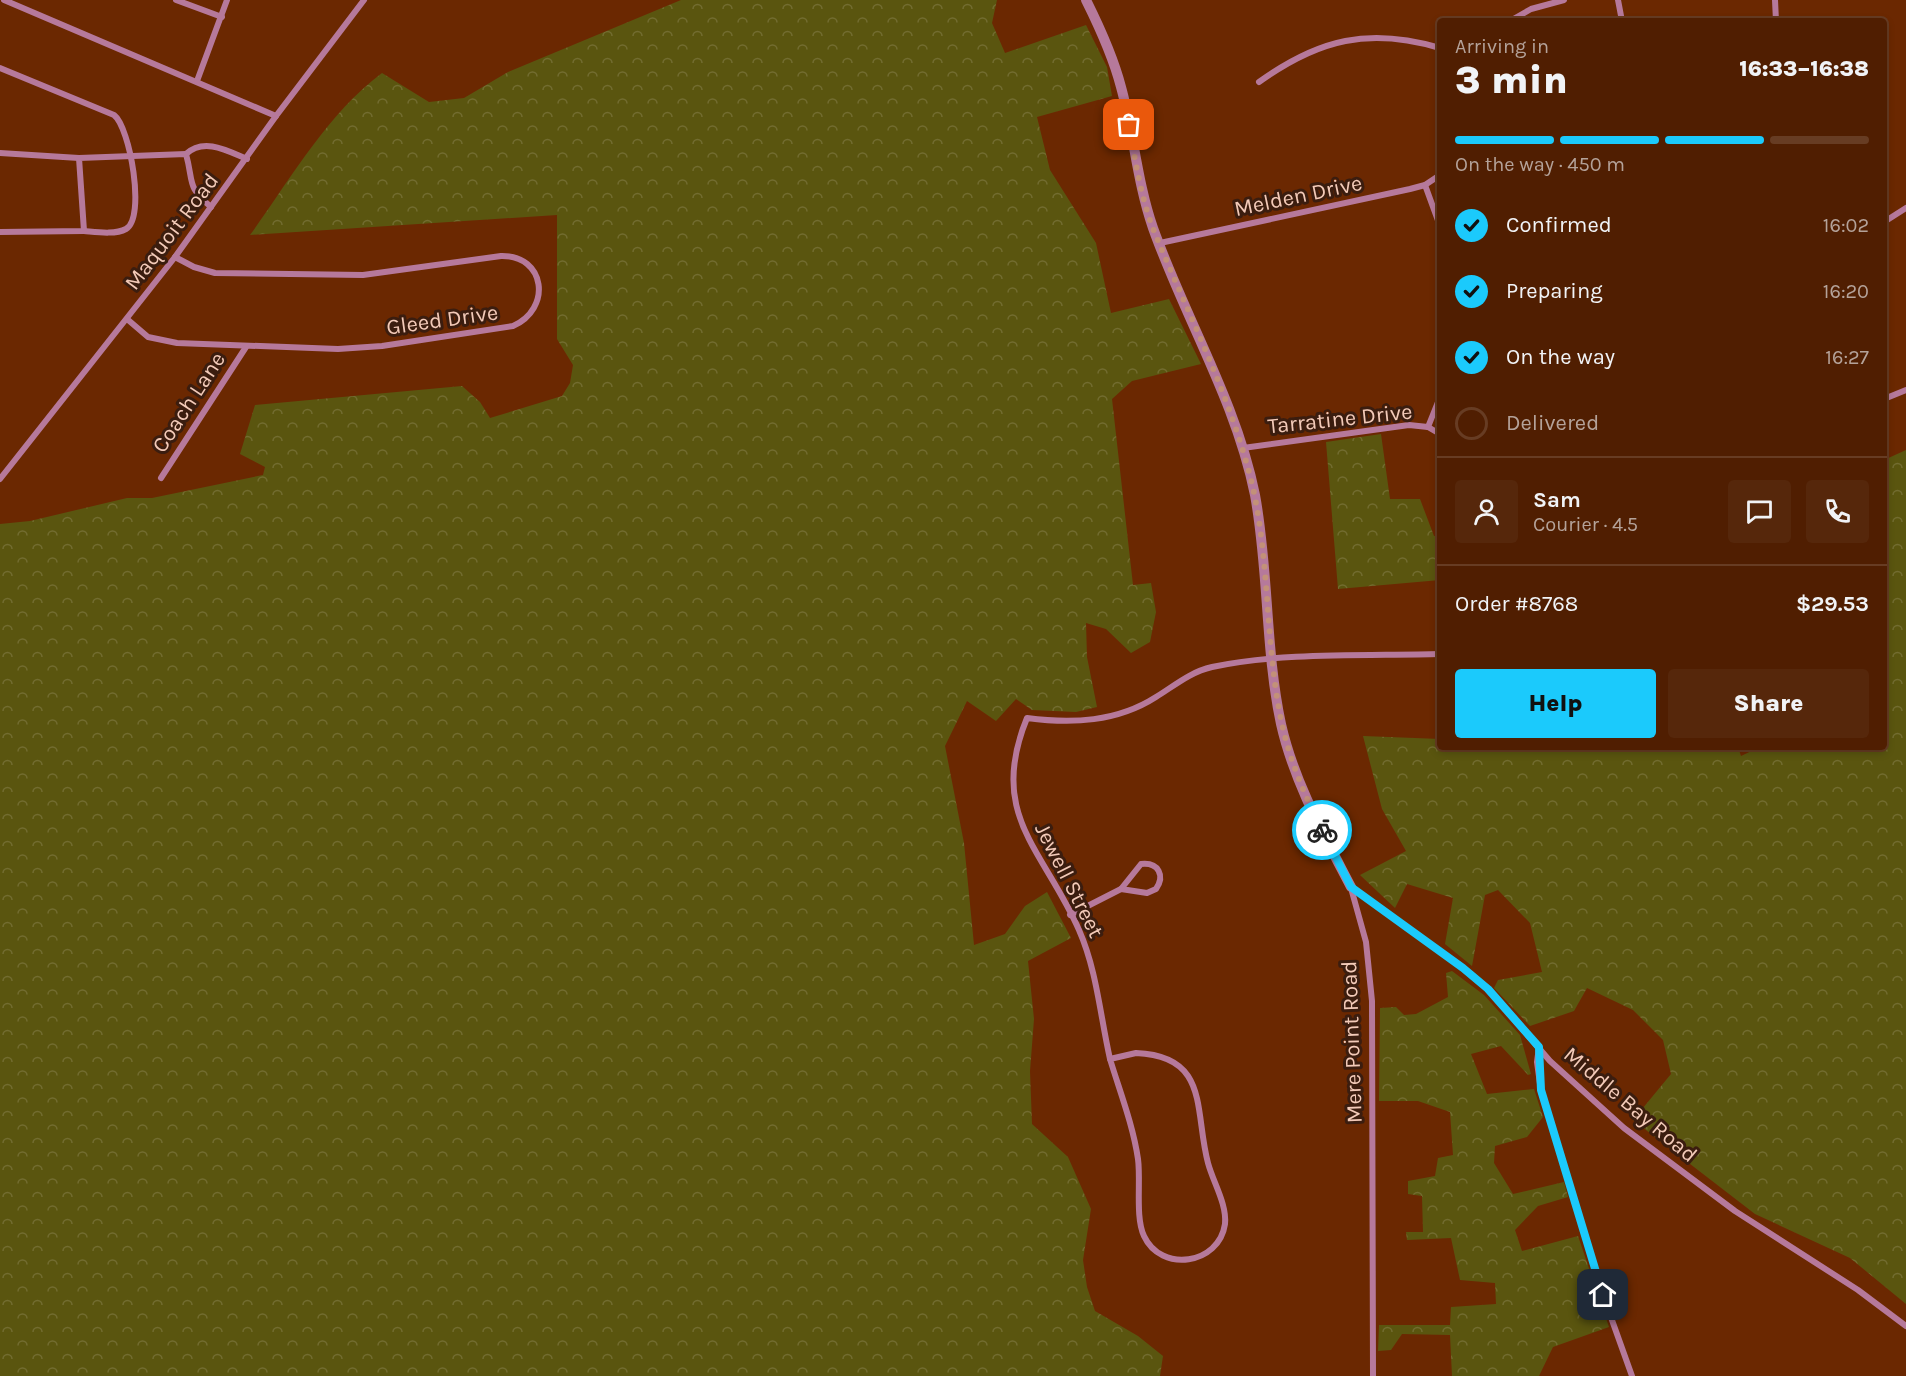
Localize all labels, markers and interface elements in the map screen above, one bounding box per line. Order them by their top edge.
text: Arriving in [1455,35,1549,58]
text: 16:33–16:38 [1739,56,1869,82]
text: 3 min [1455,57,1568,103]
pin [1103,99,1154,150]
icon: bag [1112,108,1145,141]
text: On the way · 450 m [1455,153,1625,176]
street label: Maquoit Road [119,168,224,295]
street label: Melden Drive [1232,170,1365,222]
icon: check [1455,209,1488,242]
text: Confirmed [1506,212,1612,238]
text: 16:02 [1823,214,1869,237]
icon: check [1455,275,1488,308]
text: Preparing [1506,278,1603,304]
text: 16:20 [1823,280,1869,303]
street label: Gleed Drive [385,299,500,341]
icon: check [1455,341,1488,374]
text: On the way [1506,344,1615,370]
text: 16:27 [1825,346,1869,369]
street label: Coach Lane [147,347,231,458]
street label: Tarratine Drive [1267,398,1414,440]
text: Delivered [1506,410,1599,436]
button: person [1455,480,1518,543]
button: chat [1728,480,1791,543]
button: phone [1806,480,1869,543]
text: Sam [1533,487,1581,513]
text: Courier · 4.5 [1533,513,1638,536]
text: Order #8768 [1455,591,1578,617]
text: $29.53 [1796,591,1869,617]
button: Help [1455,669,1656,738]
button: Share [1668,669,1869,738]
courier [1292,800,1352,860]
icon: bike [1306,814,1339,847]
street label: Jewell Street [1029,819,1109,942]
street label: Mere Point Road [1336,960,1368,1124]
street label: Middle Bay Road [1558,1042,1702,1168]
pin [1577,1269,1628,1320]
icon: home [1586,1278,1619,1311]

